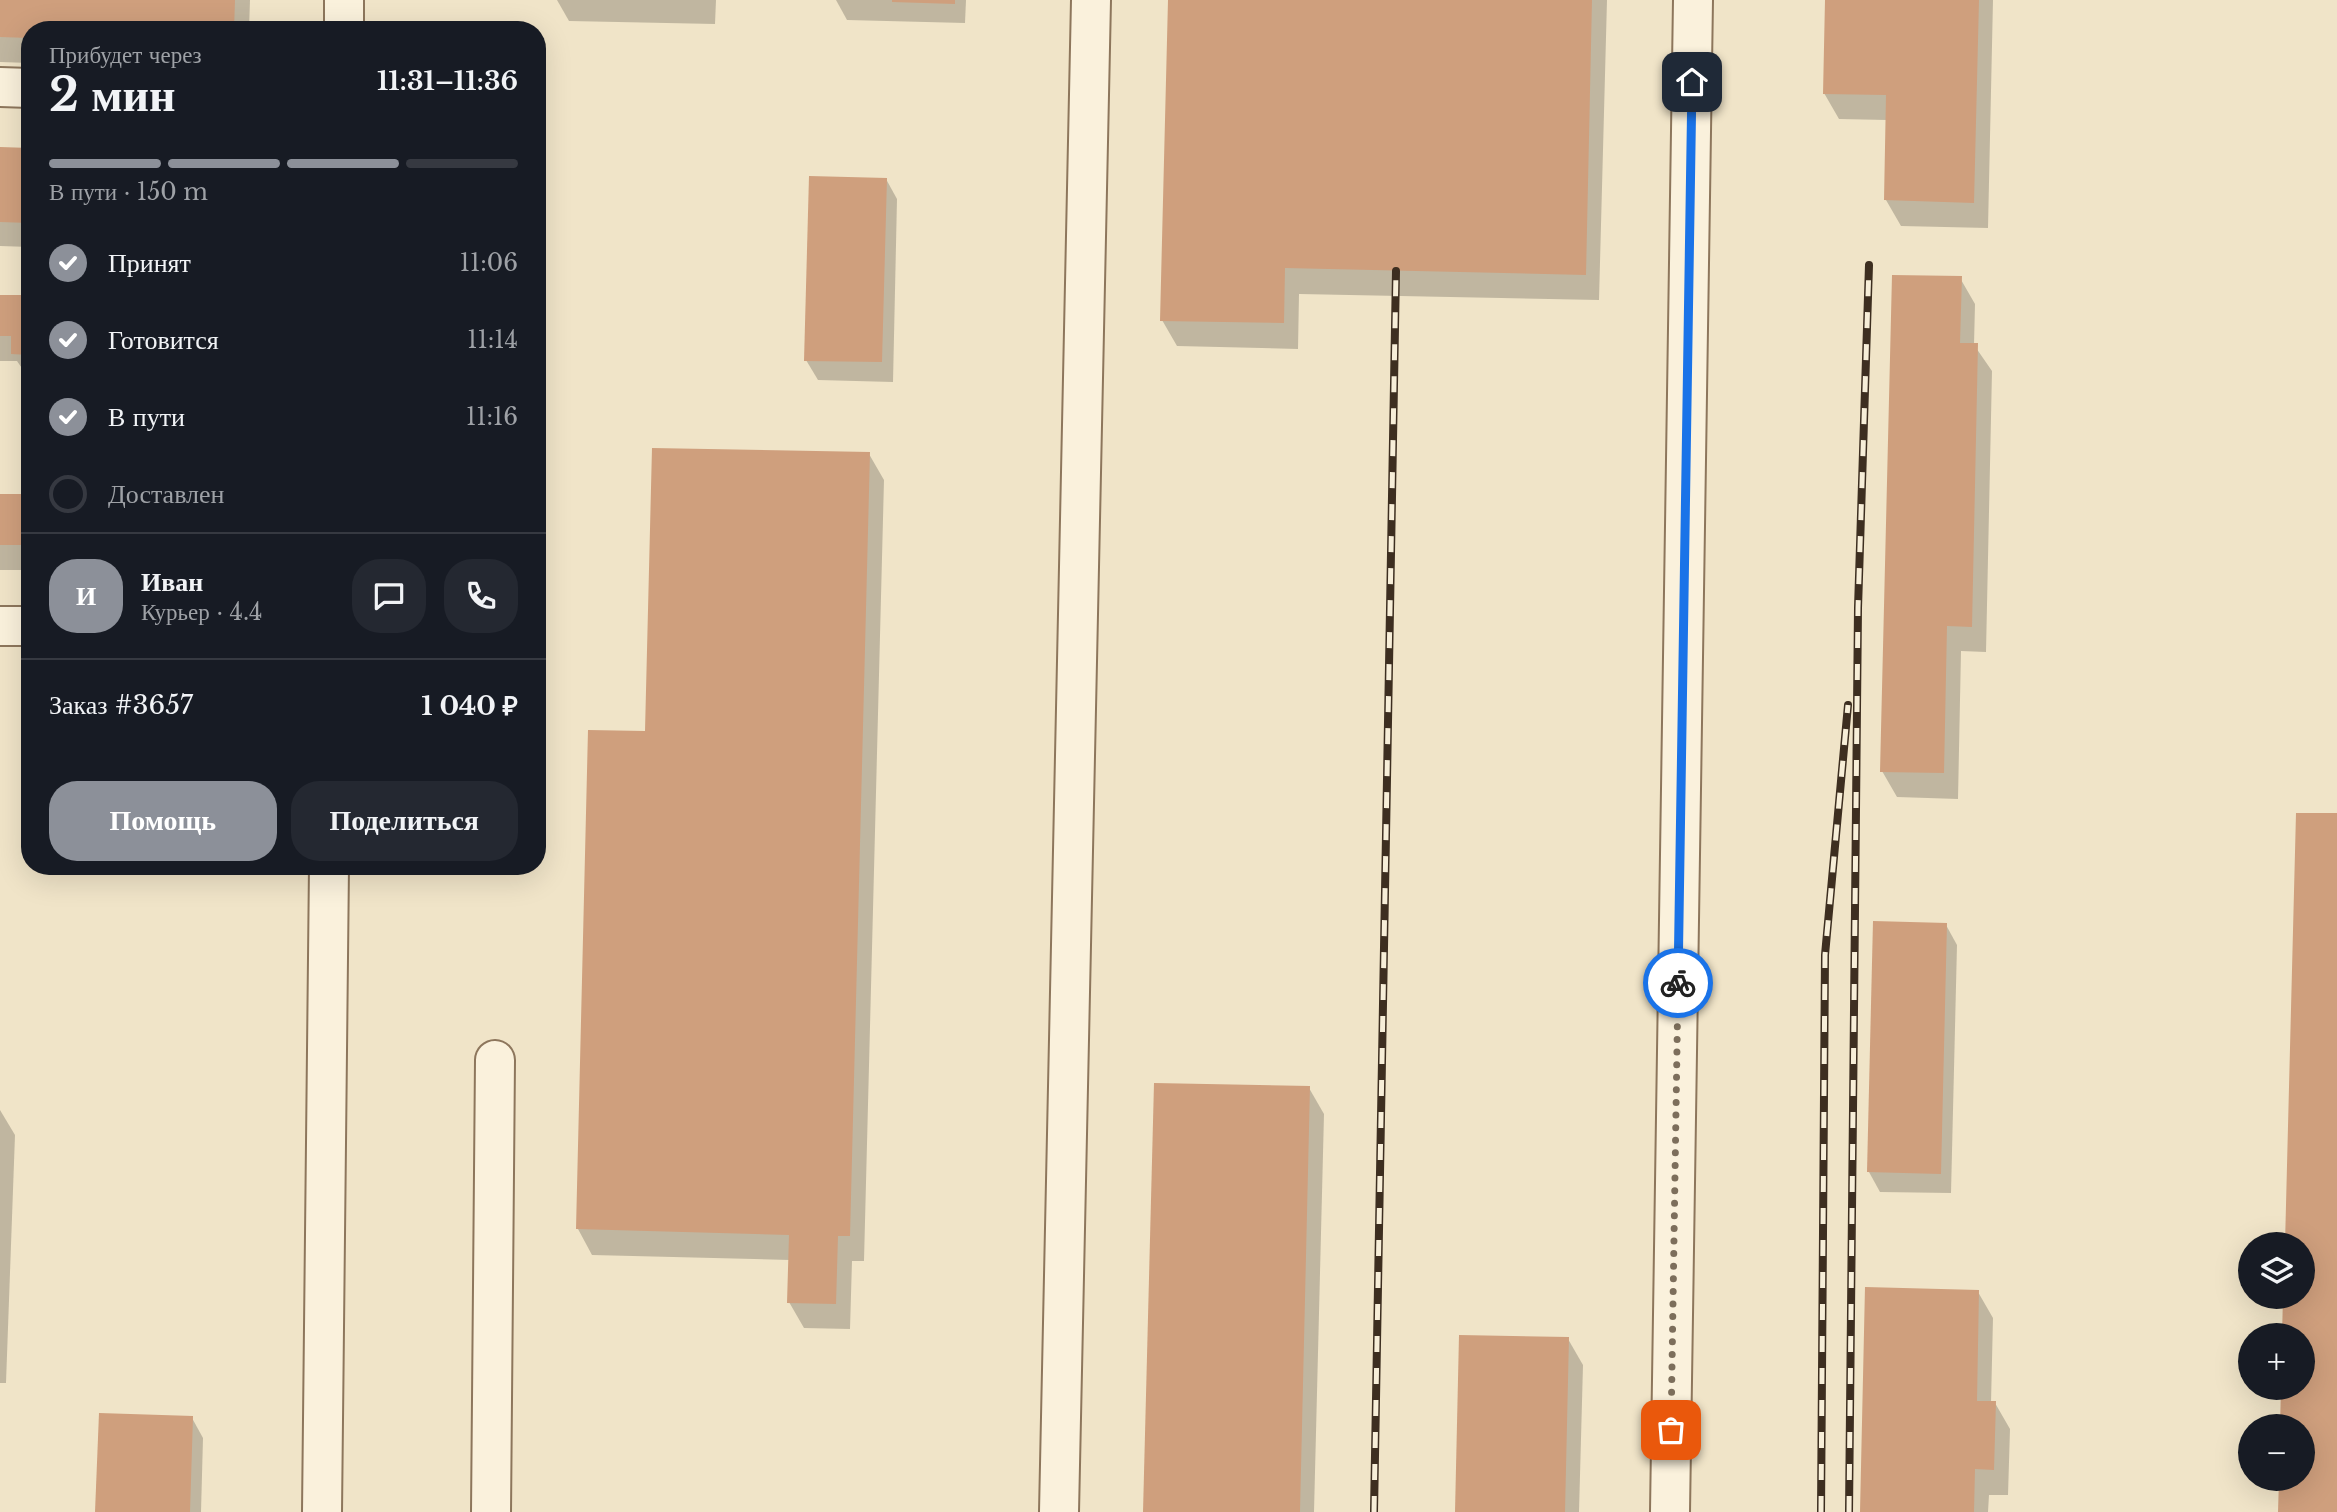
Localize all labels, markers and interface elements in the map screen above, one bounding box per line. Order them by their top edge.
text: Прибудет через [49,41,202,69]
pin [1662,52,1722,112]
icon: home [1673,63,1711,101]
text: 11:31–11:36 [377,65,518,97]
text: 2 мин [49,66,176,123]
text: В пути · 150 m [49,178,208,206]
icon: check [49,244,87,282]
text: Принят [108,247,191,279]
text: 11:06 [460,249,518,277]
icon: check [49,321,87,359]
text: Готовится [108,324,219,356]
text: 11:14 [467,326,518,354]
icon: check [49,398,87,436]
text: В пути [108,401,185,433]
text: 11:16 [466,403,518,431]
text: Доставлен [108,478,225,510]
button: chat [352,559,426,633]
button: phone [444,559,518,633]
text: Иван [141,566,203,598]
text: И [76,580,96,612]
text: Курьер · 4.4 [141,598,263,626]
text: Заказ #3657 [49,689,193,721]
text: 1 040 ₽ [421,690,518,722]
button: Помощь [49,781,277,861]
button: Поделиться [291,781,518,861]
courier [1643,948,1713,1018]
icon: bike [1659,964,1697,1002]
map controls [2238,1232,2315,1491]
button: layers [2238,1232,2315,1309]
button: + [2238,1323,2315,1400]
pin [1641,1400,1701,1460]
icon: bag [1652,1411,1690,1449]
button: − [2238,1414,2315,1491]

